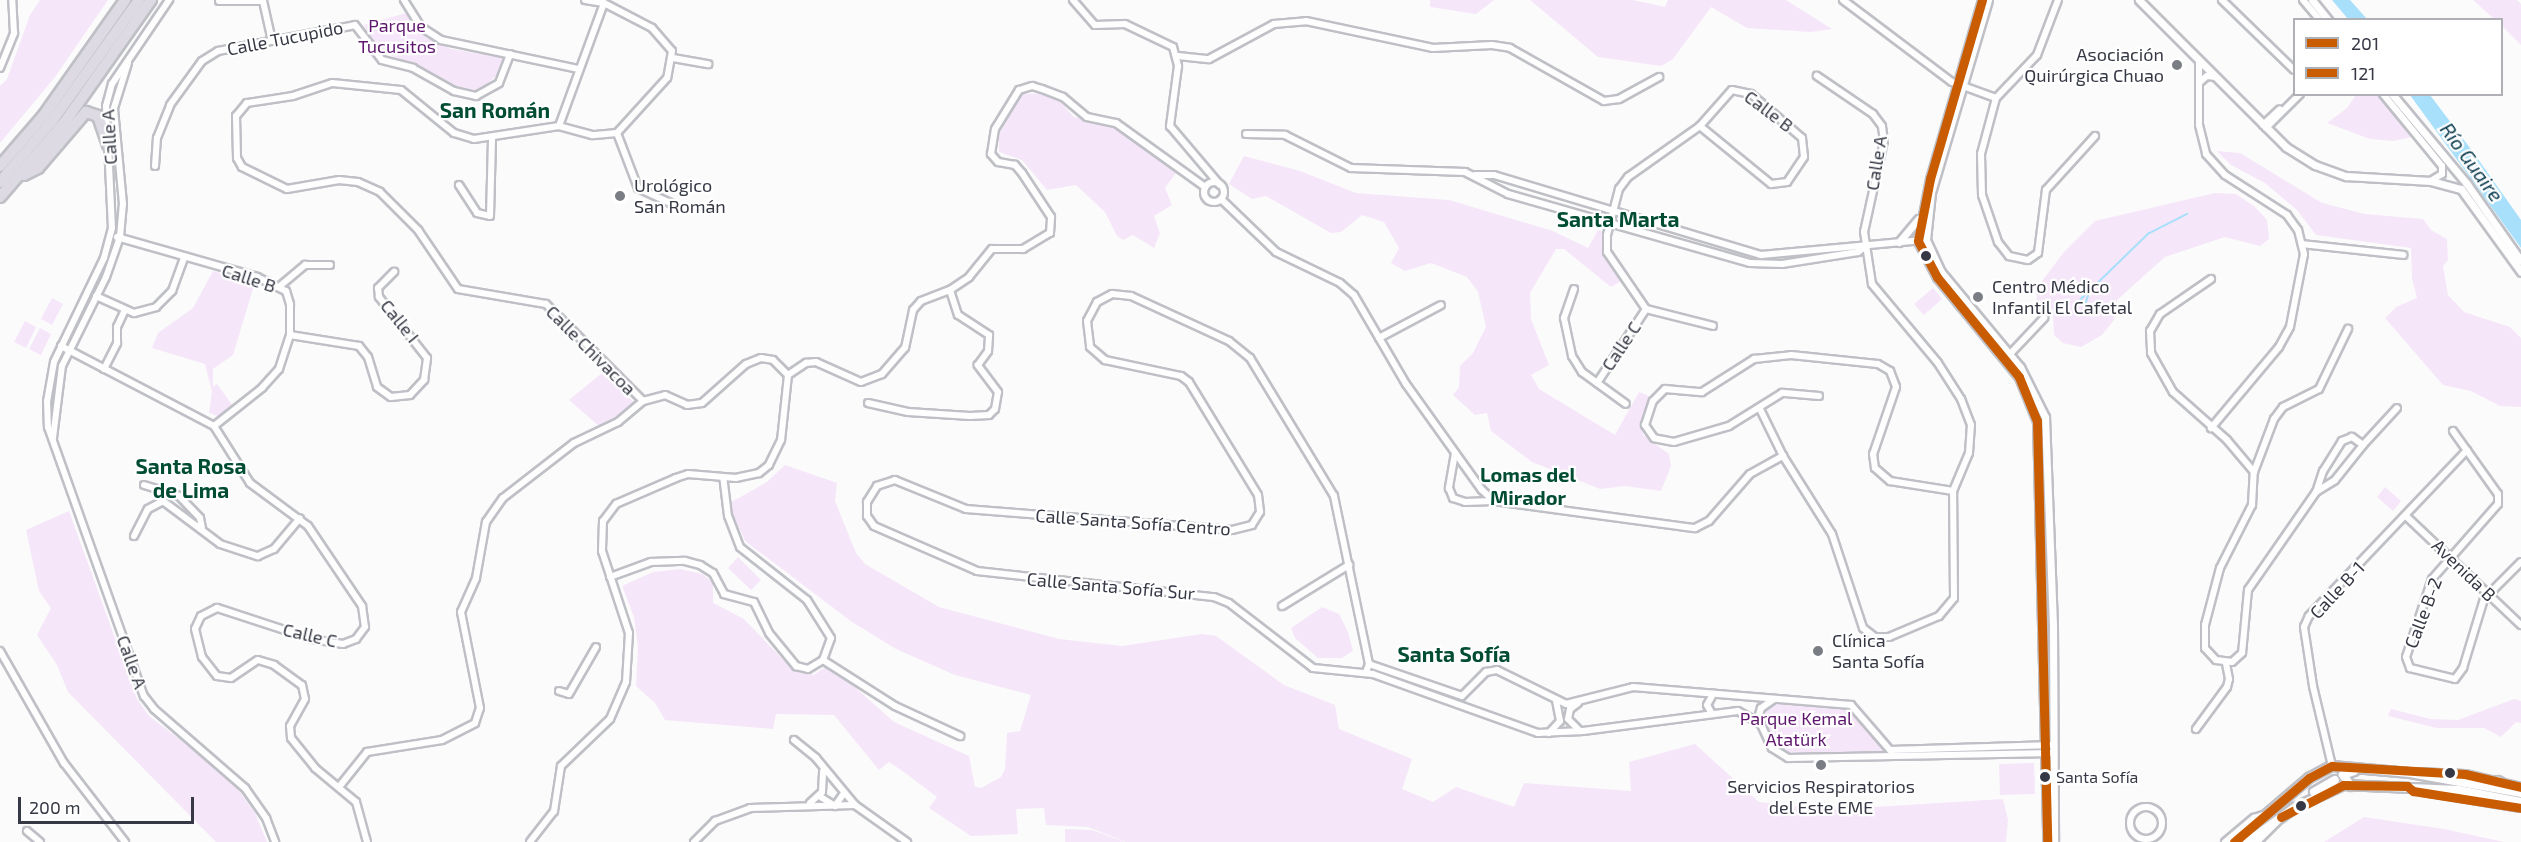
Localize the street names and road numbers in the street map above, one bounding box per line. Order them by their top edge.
street label: Calle Tucupido [225,16,345,60]
street label: Calle B [1740,86,1798,136]
street label: Calle A [97,109,121,165]
street label: Calle A [1861,134,1891,192]
street label: Calle B [219,259,279,297]
street label: Calle I [376,295,424,347]
street label: Calle Chivacoa [542,301,640,399]
street label: Calle C [1597,317,1645,375]
street label: Calle Santa Sofía Centro [1035,504,1231,540]
street label: Avenida B [2428,534,2500,606]
street label: Calle B-1 [2305,557,2369,623]
street label: Calle Santa Sofía Sur [1026,568,1196,604]
street label: Calle B-2 [2400,575,2446,651]
street label: Calle C [281,618,339,652]
street label: Calle A [112,632,152,692]

